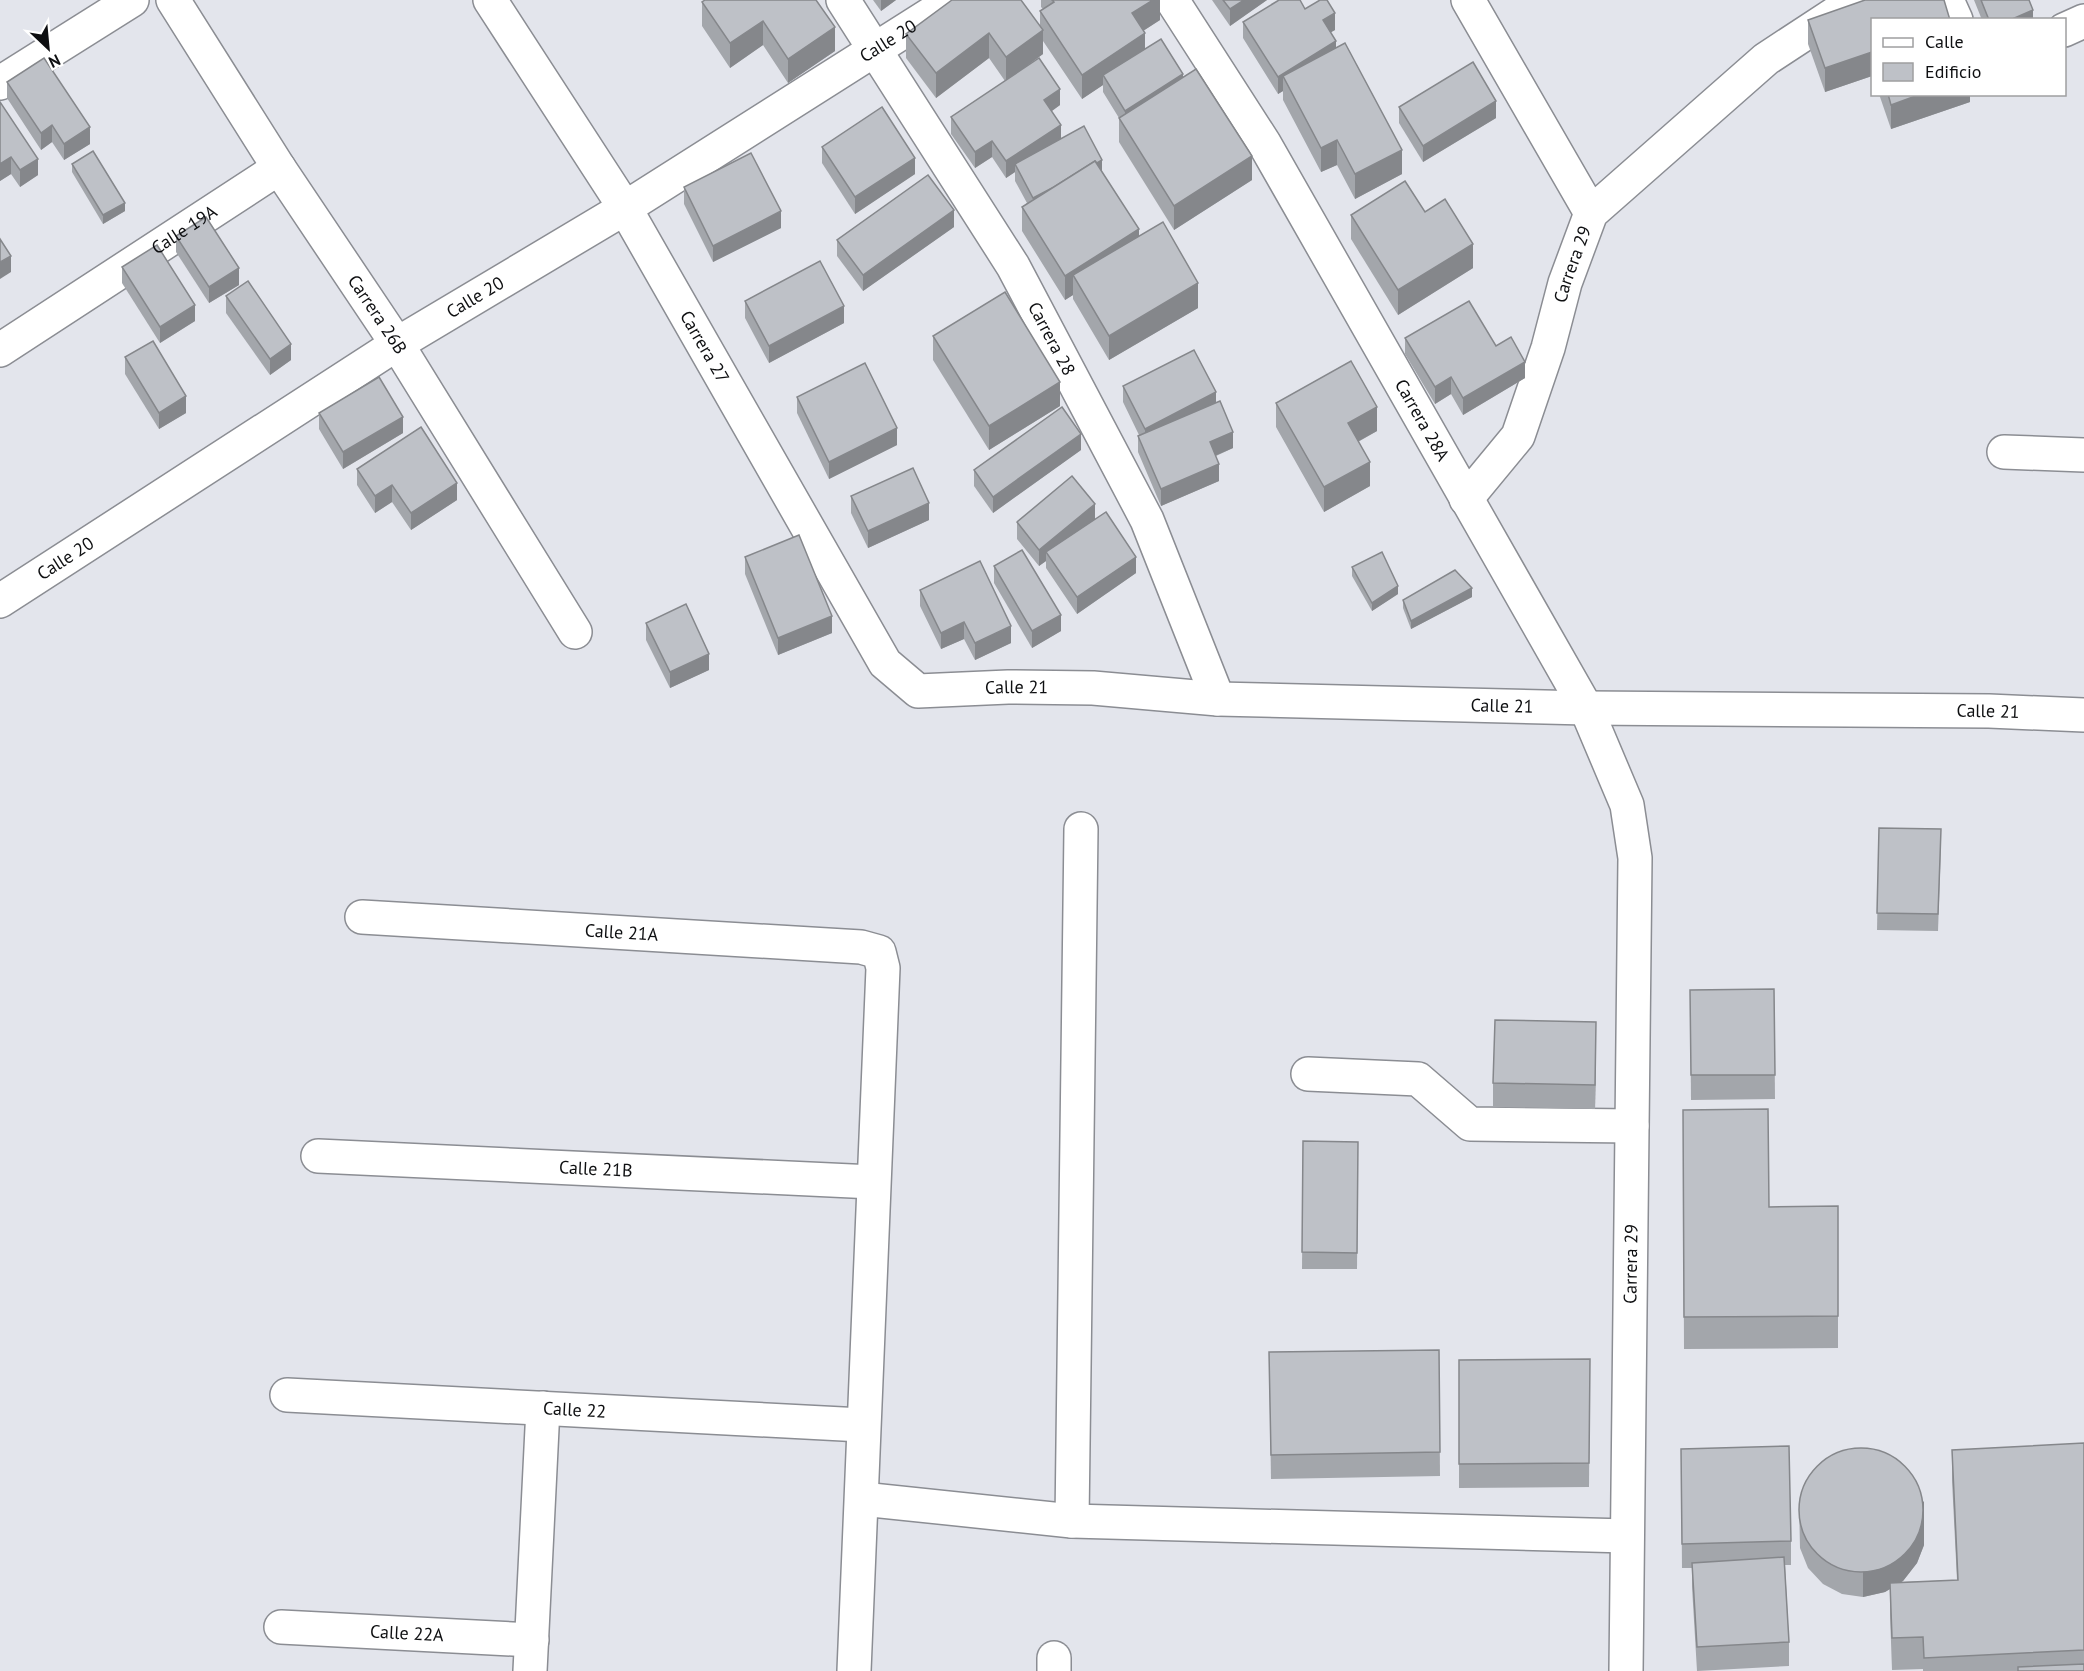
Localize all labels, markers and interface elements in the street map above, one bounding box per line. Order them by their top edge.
street label: Calle 20 [855,14,921,67]
north arrow [18,18,78,78]
legend [1871,18,2066,96]
text: Calle [1925,30,1964,53]
text: N [45,50,64,73]
text: Edificio [1925,60,1981,83]
street label: Calle 19A [147,199,221,259]
street label: Carrera 29 [1548,223,1596,305]
street label: Carrera 26B [343,270,412,358]
street label: Calle 20 [442,271,508,323]
street label: Carrera 28 [1023,298,1081,379]
street label: Carrera 27 [675,306,735,387]
street label: Carrera 28A [1390,375,1455,465]
street label: Calle 20 [32,531,98,585]
street label: Calle 21 [985,675,1048,699]
street label: Calle 21 [1470,693,1534,718]
street label: Calle 21 [1956,699,2020,723]
street label: Calle 21A [584,918,659,946]
street label: Calle 21B [558,1155,633,1182]
street label: Carrera 29 [1618,1224,1643,1304]
street label: Calle 22 [543,1396,607,1423]
street label: Calle 22A [370,1620,445,1646]

